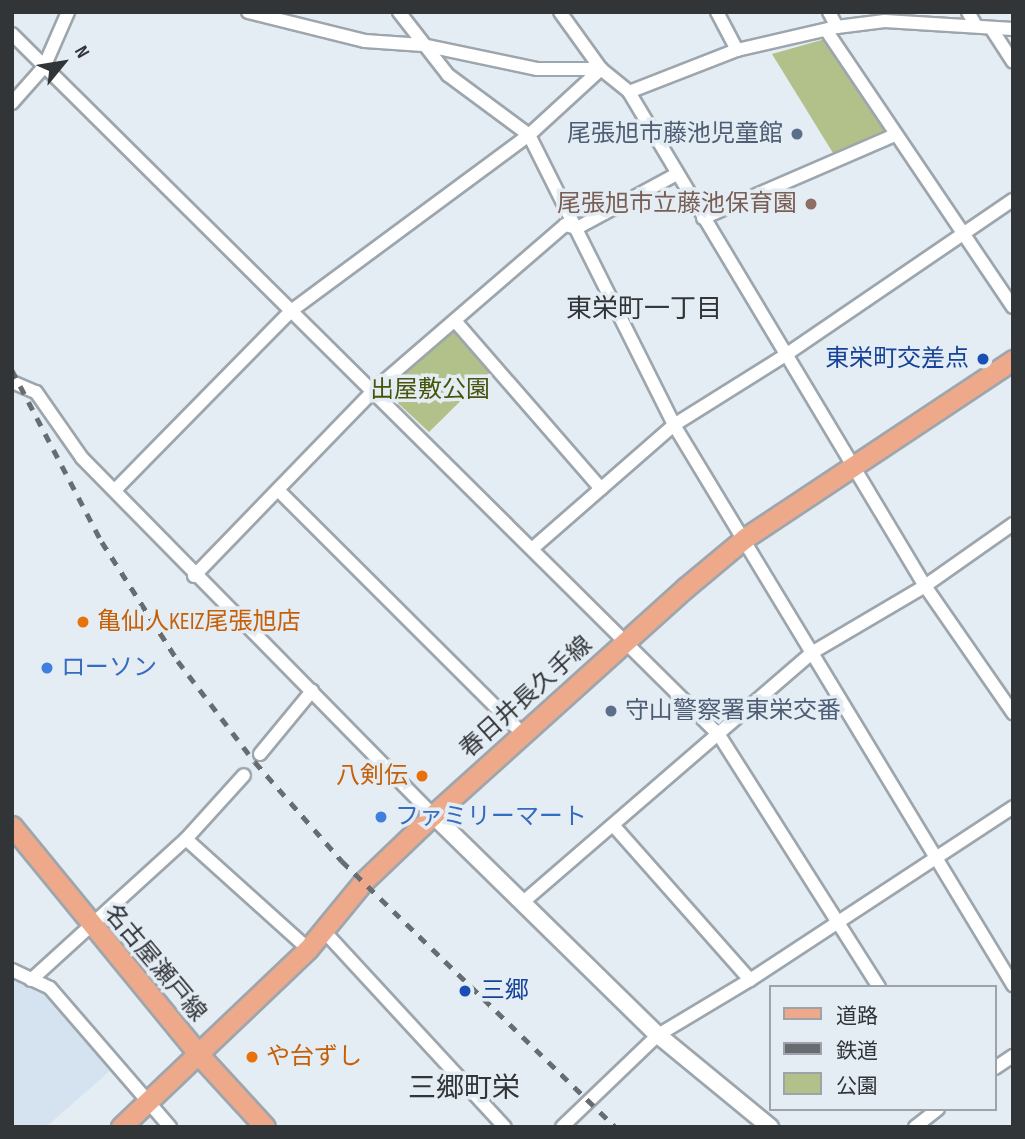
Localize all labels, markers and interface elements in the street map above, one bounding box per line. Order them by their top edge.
north arrow [28,28,98,98]
text: N [69,42,94,62]
place label: 尾張旭市藤池児童館 [567,120,783,148]
marker: 尾張旭市藤池児童館 [789,126,805,142]
place label: 尾張旭市立藤池保育園 [557,190,797,218]
marker: 尾張旭市立藤池保育園 [803,196,819,212]
district label: 東栄町一丁目 [566,294,722,326]
place label: 東栄町交差点 [825,345,969,373]
marker: 東栄町交差点 [975,351,991,367]
park label: 出屋敷公園 [370,376,490,404]
place label: 亀仙人KEIZ尾張旭店 [97,608,300,636]
marker: 亀仙人KEIZ尾張旭店 [75,614,91,630]
street label: 春日井長久手線 [454,630,598,764]
place label: ローソン [61,654,157,682]
marker: ローソン [39,660,55,676]
place label: 守山警察署東栄交番 [625,697,841,725]
marker: 守山警察署東栄交番 [603,703,619,719]
place label: 八剣伝 [336,762,408,790]
marker: 八剣伝 [414,768,430,784]
place label: ファミリーマート [395,803,587,831]
marker: ファミリーマート [373,809,389,825]
street label: 名古屋瀬戸線 [98,899,212,1027]
place label: 三郷 [481,977,529,1005]
marker: 三郷 [455,981,475,1001]
legend [769,985,997,1111]
text: 道路 [836,1004,878,1029]
text: 鉄道 [836,1039,878,1064]
place label: や台ずし [266,1043,362,1071]
marker: や台ずし [244,1049,260,1065]
district label: 三郷町栄 [408,1072,520,1106]
text: 公園 [836,1074,878,1099]

